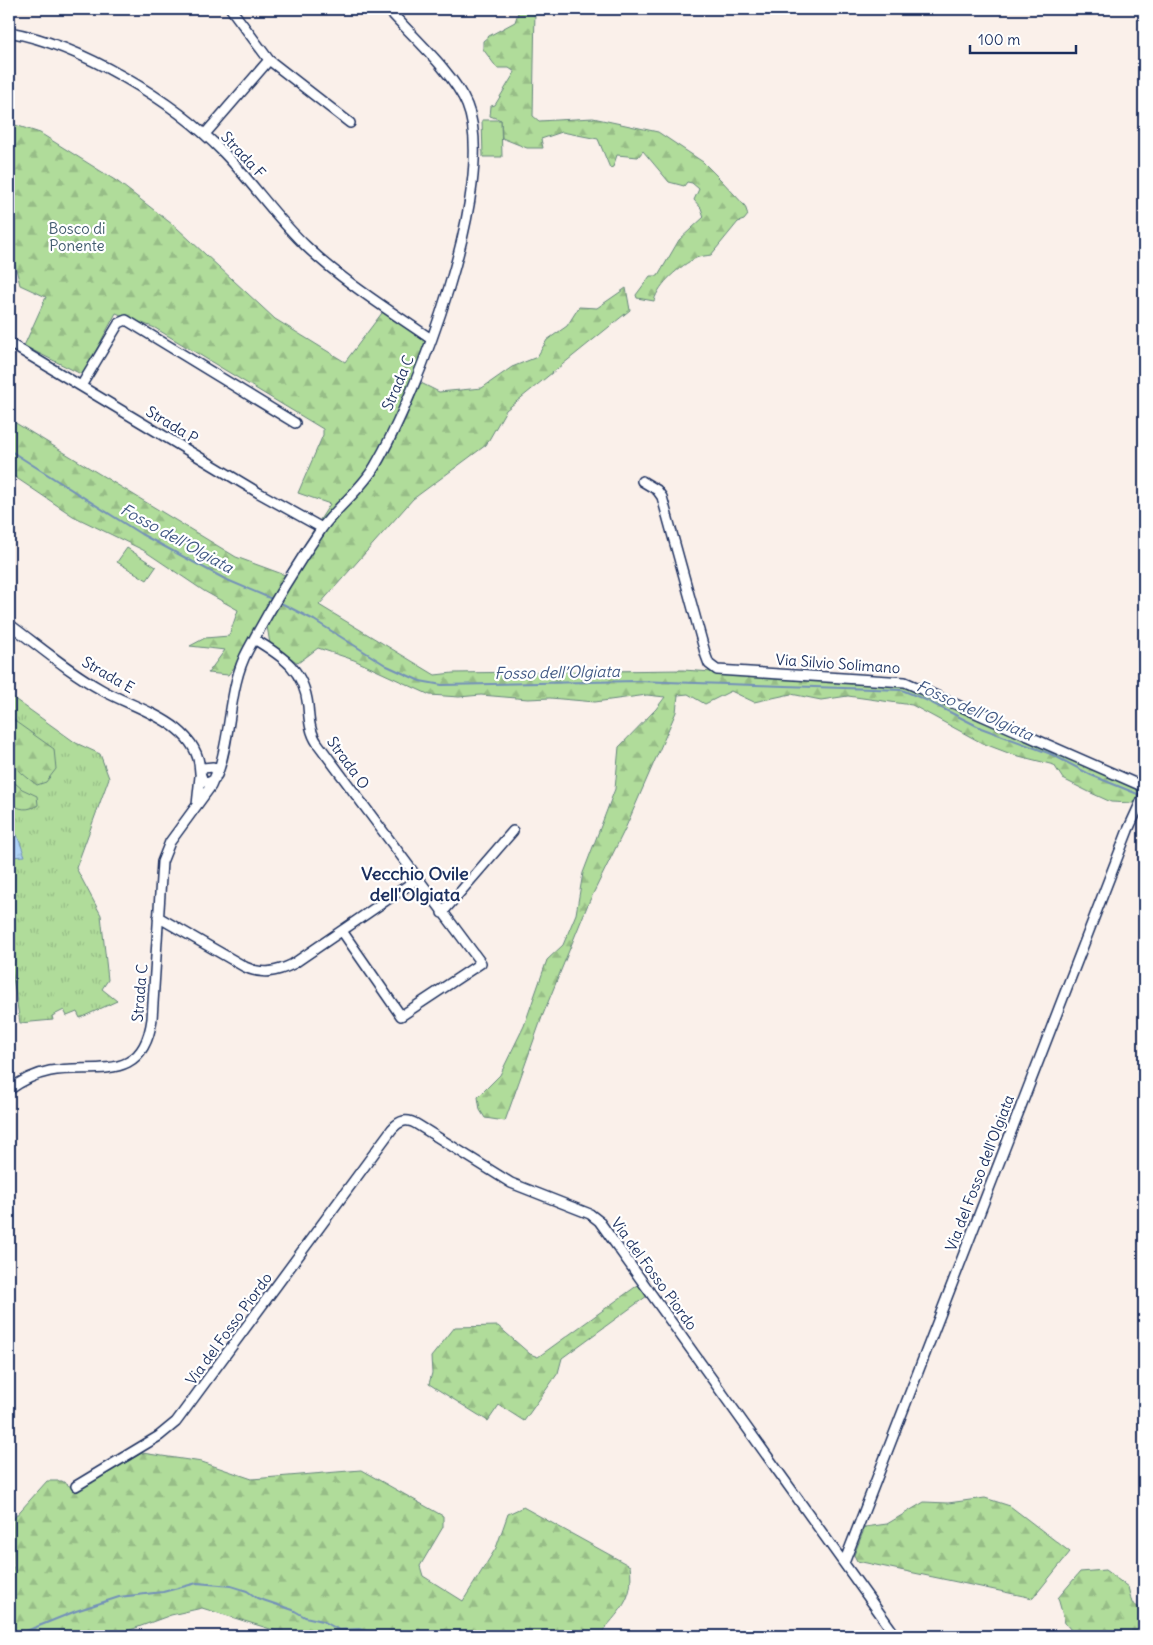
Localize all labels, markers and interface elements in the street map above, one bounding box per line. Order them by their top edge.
scale bar [970,22,1077,54]
text: 100 m [978,30,1020,49]
street label: Strada F [217,127,270,182]
park label: Bosco di Ponente [49,219,105,255]
street label: Strada C [377,352,418,413]
street label: Strada P [143,402,202,448]
water label: Fosso dell’Olgiata [117,499,237,578]
street label: Via Silvio Solimano [775,650,901,677]
street label: Strada E [79,652,138,697]
water label: Fosso dell’Olgiata [494,661,621,683]
water label: Fosso dell’Olgiata [914,675,1037,745]
street label: Strada O [323,733,374,793]
district label: Vecchio Ovile dell'Olgiata [361,862,469,906]
street label: Strada C [127,963,152,1023]
street label: Via del Fosso dell'Olgiata [941,1092,1018,1254]
street label: Via del Fosso Piordo [607,1214,702,1334]
street label: Via del Fosso Piordo [181,1269,276,1389]

